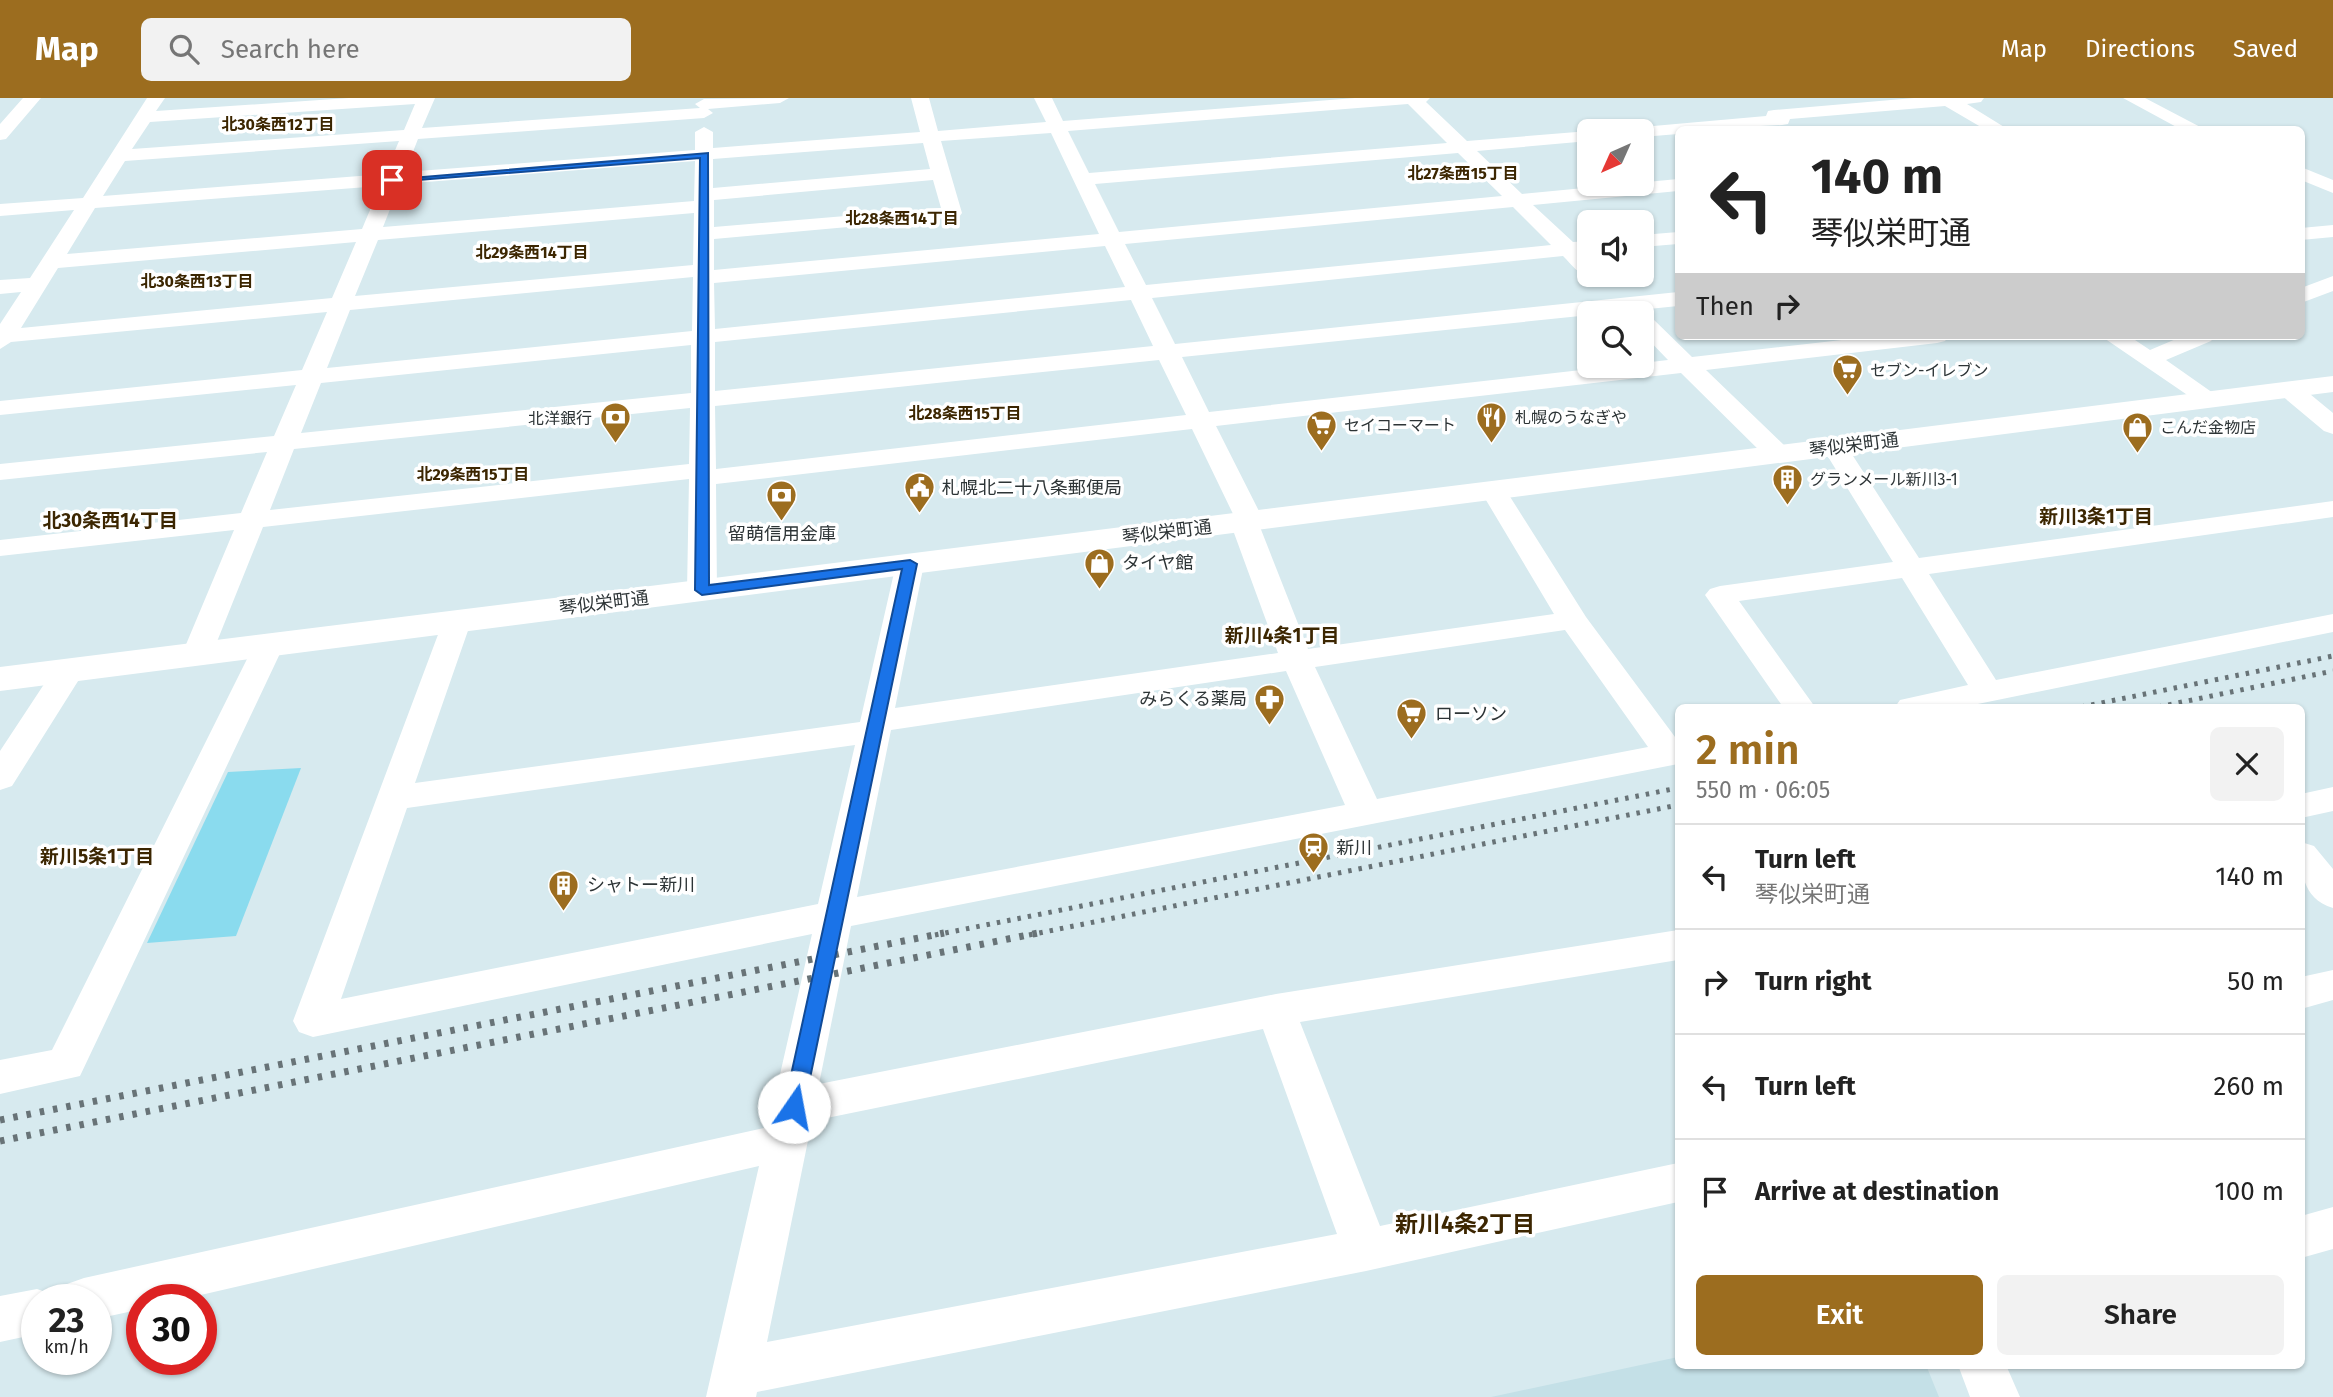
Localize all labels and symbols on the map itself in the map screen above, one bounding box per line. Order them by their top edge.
district label: 北30条西12丁目 [221,115,335,134]
north arrow [1577,119,1654,196]
pin [362,150,422,210]
district label: 北27条西15丁目 [1407,164,1519,183]
district label: 北28条西14丁目 [845,209,959,228]
district label: 北29条西14丁目 [475,243,589,262]
district label: 北30条西13丁目 [140,272,254,291]
supermarket icon: セブン-イレブン [1830,353,1864,397]
place label: セブン-イレブン [1870,361,1988,380]
restaurant icon: 札幌のうなぎや [1475,400,1509,444]
bank icon: 北洋銀行 [598,401,632,445]
district label: 北28条西15丁目 [908,404,1022,423]
supermarket icon: セイコーマート [1304,408,1338,452]
place label: 札幌のうなぎや [1515,408,1627,427]
place label: 北洋銀行 [528,409,592,428]
shop icon: こんだ金物店 [2120,410,2154,454]
place label: セイコーマート [1344,416,1456,435]
place label: こんだ金物店 [2160,418,2256,437]
street label: 琴似栄町通 [1808,429,1900,461]
building icon: グランメール新川3-1 [1770,462,1804,506]
district label: 北29条西15丁目 [416,465,530,484]
place label: グランメール新川3-1 [1810,470,1958,489]
public building icon: 札幌北二十八条郵便局 [902,471,936,515]
place label: 札幌北二十八条郵便局 [942,477,1122,499]
bank icon: 留萌信用金庫 [765,479,799,523]
district label: 新川3条1丁目 [2039,505,2153,528]
district label: 北30条西14丁目 [42,509,178,532]
street label: 琴似栄町通 [1121,516,1213,548]
place label: 留萌信用金庫 [728,523,836,545]
shop icon: タイヤ館 [1082,546,1116,590]
place label: タイヤ館 [1122,552,1193,574]
street label: 琴似栄町通 [558,587,650,619]
district label: 新川4条1丁目 [1225,624,1339,647]
pharmacy icon: みらくる薬局 [1253,682,1287,726]
place label: みらくる薬局 [1139,688,1247,710]
supermarket icon: ローソン [1395,697,1429,741]
place label: ローソン [1435,703,1507,725]
station icon: 新川 [1296,831,1330,875]
place label: 新川 [1336,837,1372,859]
district label: 新川5条1丁目 [40,845,154,868]
building icon: シャトー新川 [547,868,581,912]
place label: シャトー新川 [587,874,695,896]
position arrow [757,1070,831,1144]
district label: 新川4条2丁目 [1395,1210,1535,1238]
speed limit sign: 30 [126,1284,217,1375]

